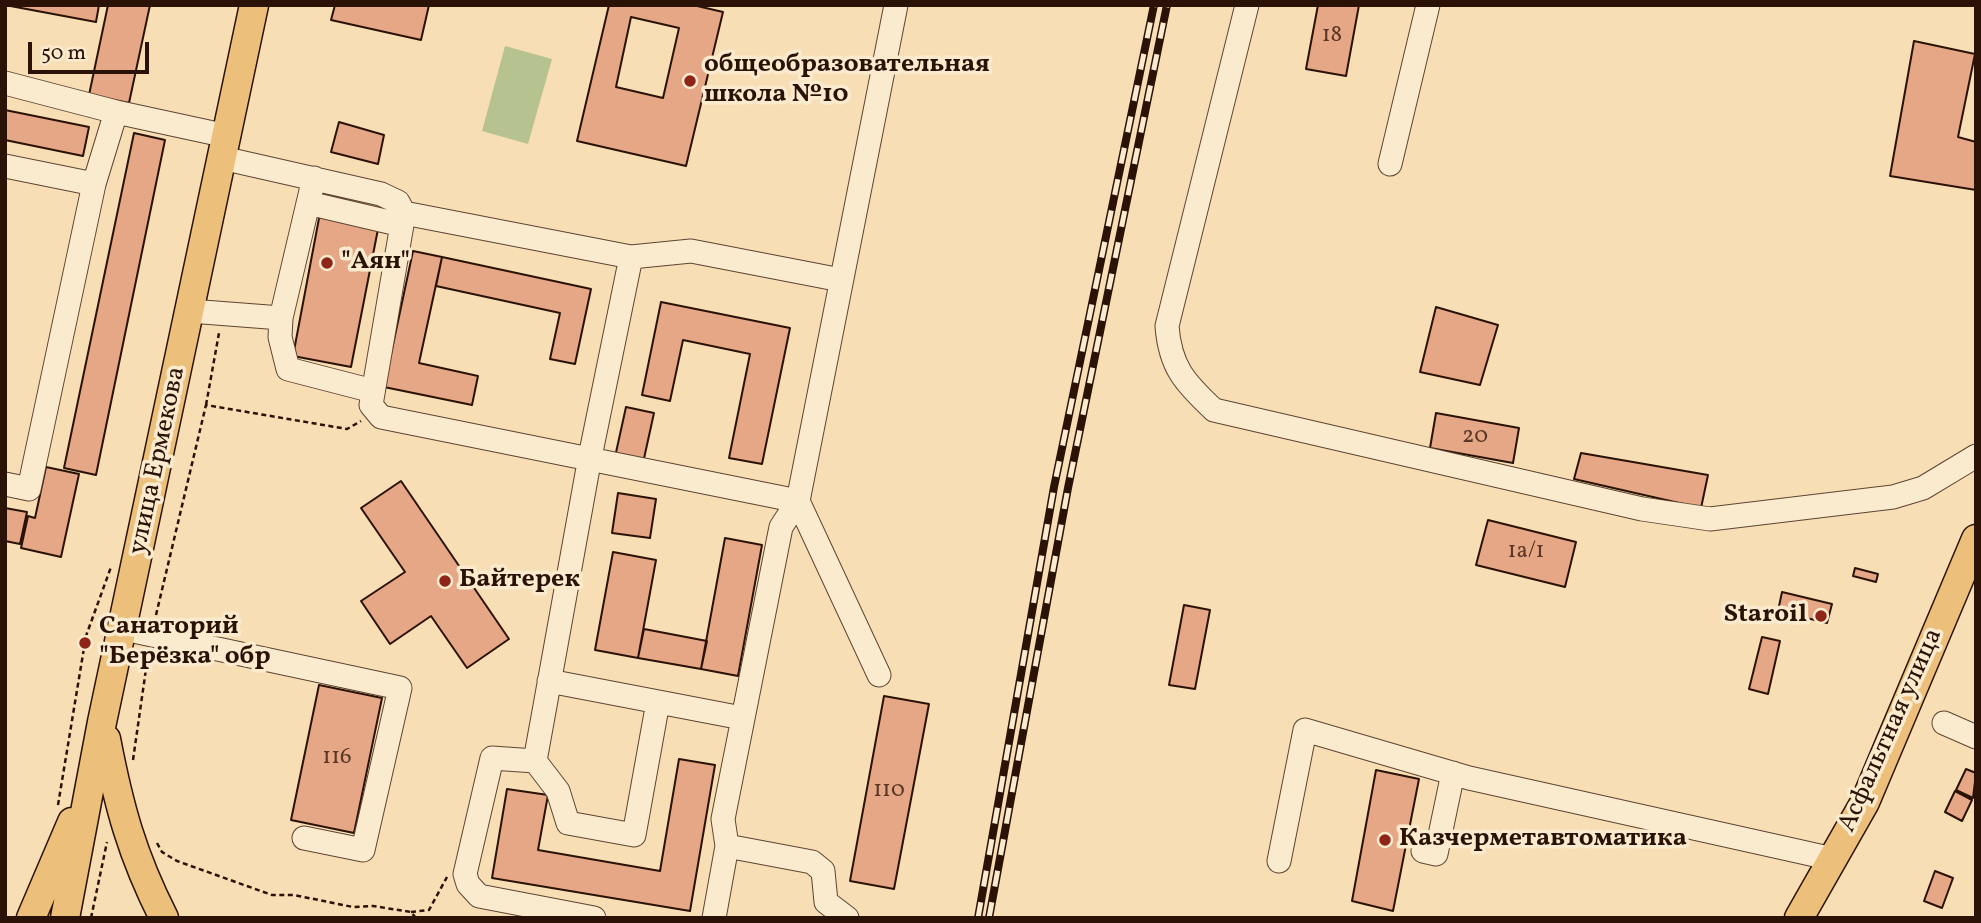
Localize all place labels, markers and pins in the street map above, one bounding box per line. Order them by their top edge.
place label: общеобразовательная школа №10 [704,50,990,112]
marker: общеобразовательная школа №10 [682,73,698,89]
place label: "Аян" [341,247,410,279]
marker: "Аян" [319,255,335,271]
place label: Байтерек [459,565,580,597]
marker: Байтерек [437,573,453,589]
place label: Staroil [1723,600,1807,632]
marker: Staroil [1813,608,1829,624]
place label: Санаторий "Берёзка" обр [99,612,271,674]
marker: Санаторий "Берёзка" обр [77,635,93,651]
place label: Казчерметавтоматика [1399,824,1687,856]
marker: Казчерметавтоматика [1377,832,1393,848]

